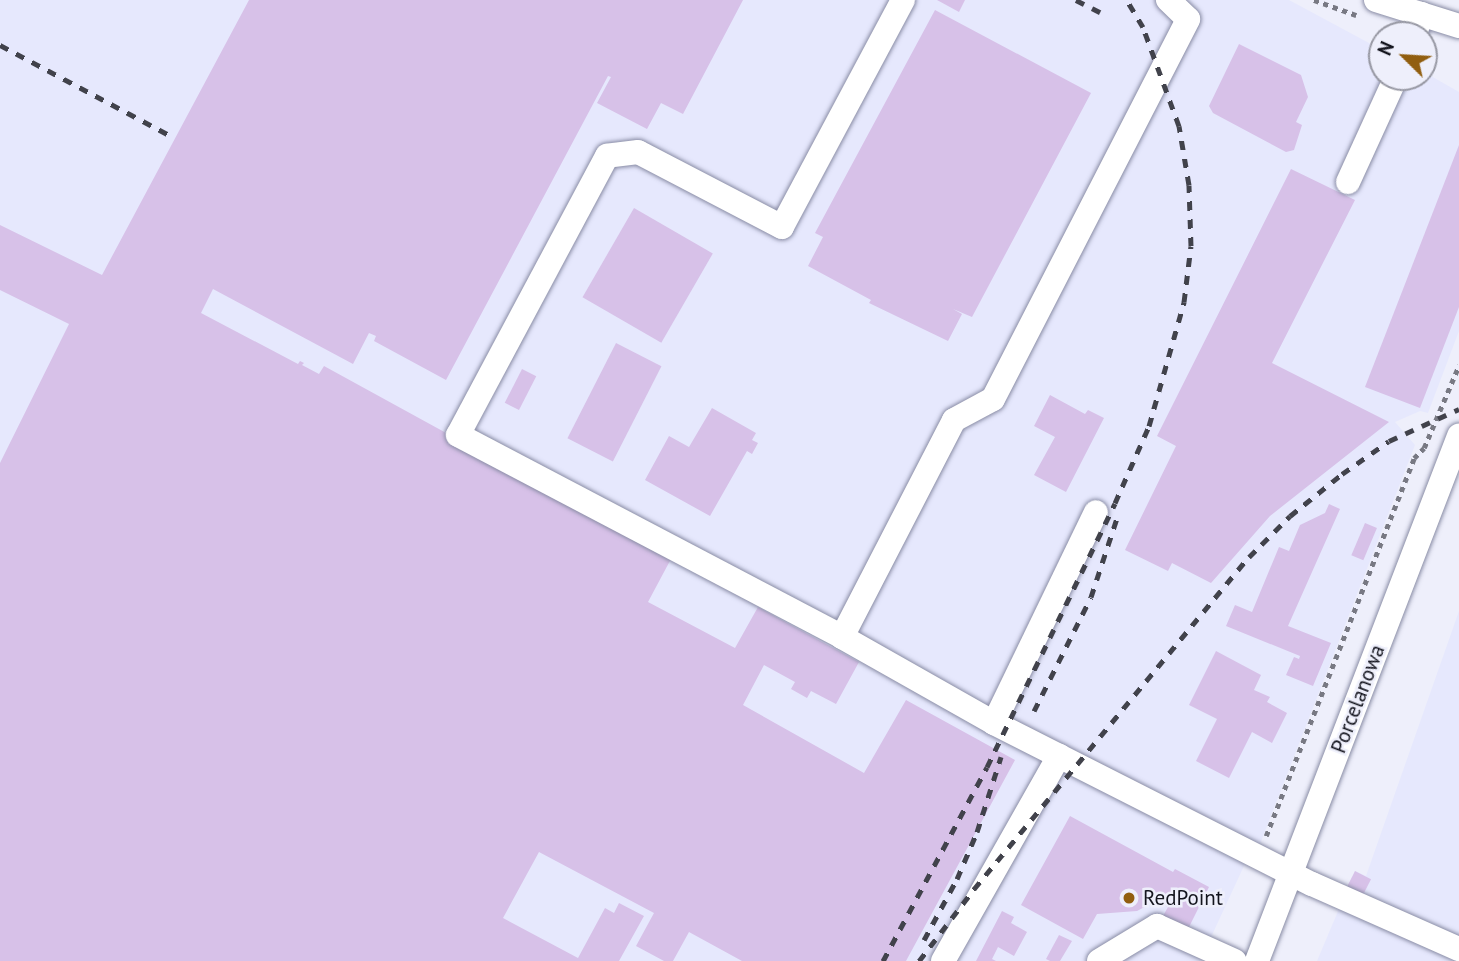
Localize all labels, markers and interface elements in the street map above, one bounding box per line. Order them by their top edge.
north arrow [1368,21,1438,91]
text: N [1372,38,1399,59]
street label: Porcelanowa [1326,641,1390,757]
place label: RedPoint [1143,885,1223,911]
marker: RedPoint [1121,890,1137,906]

